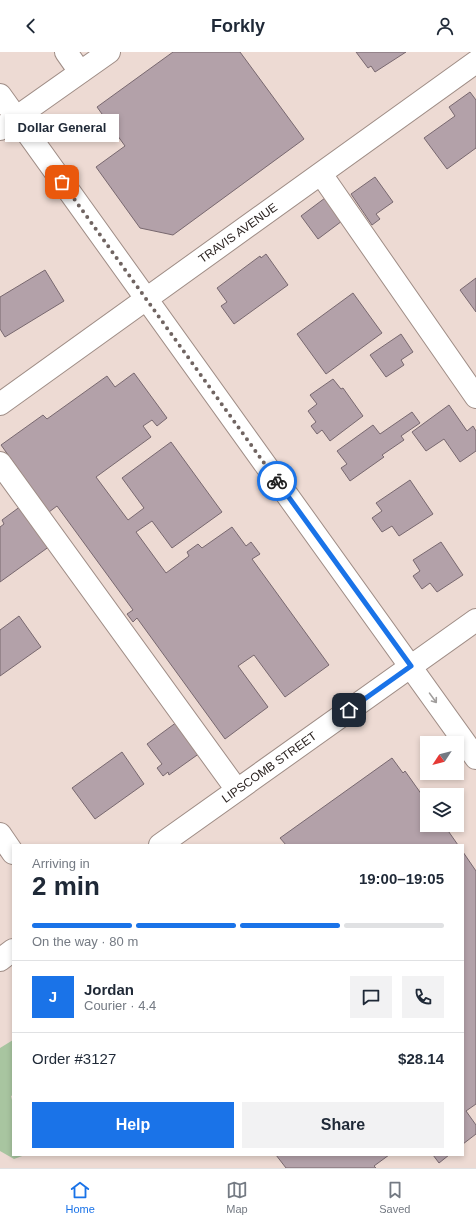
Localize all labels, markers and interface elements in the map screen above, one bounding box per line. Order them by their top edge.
icon: back [20,15,42,37]
icon: person [434,15,456,37]
text: Forkly [211,16,265,36]
callout: Dollar General [5,114,119,142]
text: Dollar General [18,120,106,135]
pin [45,165,79,199]
icon: bag [51,171,73,193]
street label: TRAVIS AVENUE [196,200,280,266]
courier [257,461,297,501]
icon: bike [266,470,288,492]
pin [332,693,366,727]
one-way arrow [429,693,437,704]
icon: home [338,699,360,721]
street label: LIPSCOMB STREET [219,728,320,806]
north arrow [420,736,464,780]
map controls [420,736,464,832]
button: layers [420,788,464,832]
text: Arriving in [32,856,90,871]
text: 19:00–19:05 [359,870,444,887]
text: 2 min [32,871,100,901]
text: On the way · 80 m [32,934,138,949]
button: chat [350,976,392,1018]
button: phone [402,976,444,1018]
text: Jordan [84,981,134,998]
text: J [49,988,57,1005]
text: Courier · 4.4 [84,998,156,1013]
text: Order #3127 [32,1050,116,1067]
text: $28.14 [398,1050,444,1067]
button: Help [32,1102,234,1148]
button: Share [242,1102,444,1148]
tab: Home [66,1179,95,1215]
tab: Map [226,1179,248,1215]
tab: Saved [379,1179,410,1215]

